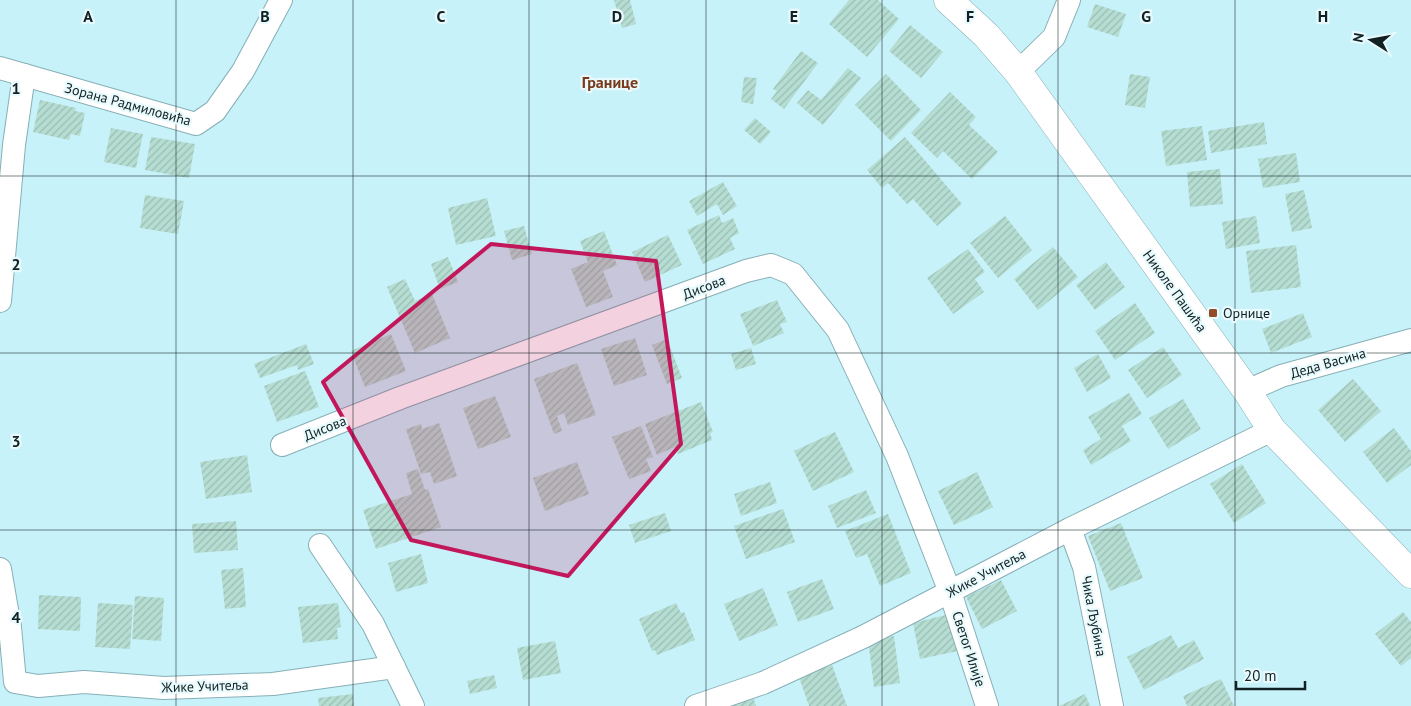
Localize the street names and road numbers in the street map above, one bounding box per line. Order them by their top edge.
street label: Зорана Радмиловића [63,78,193,130]
street label: Николе Пашића [1139,246,1211,336]
street label: Дисова [680,271,728,303]
street label: Деда Васина [1288,344,1368,382]
street label: Дисова [301,411,349,445]
street label: Жике Учитеља [942,545,1029,602]
street label: Чика Љубина [1077,574,1111,658]
street label: Светог Илије [948,609,990,689]
street label: Жике Учитеља [160,675,249,697]

